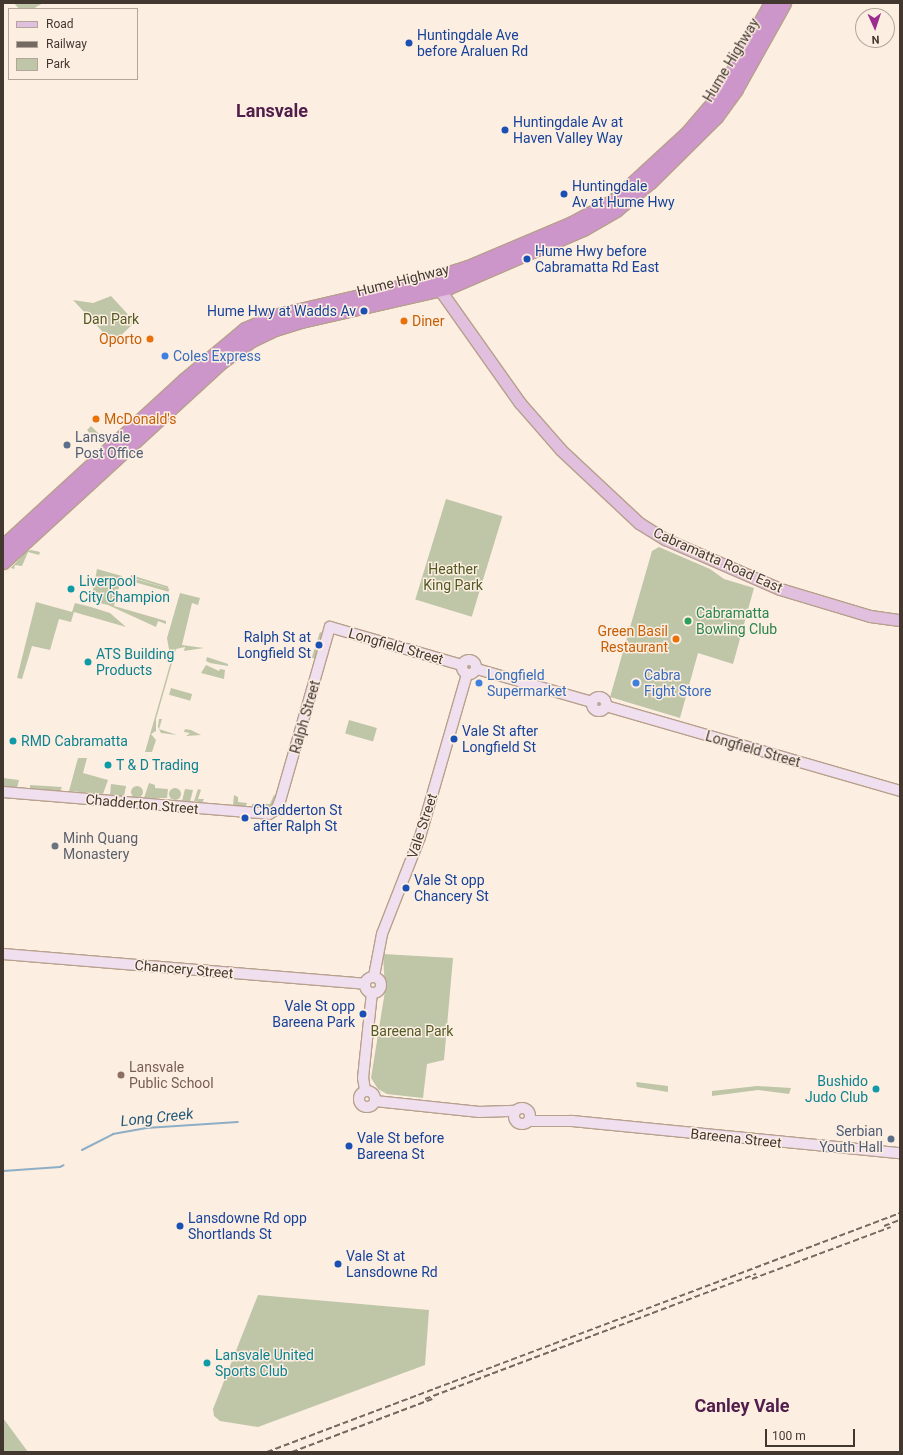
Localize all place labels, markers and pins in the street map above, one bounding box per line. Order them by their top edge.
place label: Huntingdale Ave before Araluen Rd [417,27,528,60]
marker: Huntingdale Ave before Araluen Rd [404,38,414,48]
place label: Huntingdale Av at Haven Valley Way [513,114,623,146]
marker: Huntingdale Av at Haven Valley Way [500,125,510,135]
place label: Huntingdale Av at Hume Hwy [572,178,675,210]
marker: Huntingdale Av at Hume Hwy [559,189,569,199]
place label: Hume Hwy before Cabramatta Rd East [535,243,659,276]
marker: Hume Hwy before Cabramatta Rd East [522,254,532,264]
place label: Hume Hwy at Wadds Av [207,303,356,319]
marker: Hume Hwy at Wadds Av [359,306,369,316]
place label: Diner [412,313,444,329]
marker: Diner [399,316,409,326]
place label: Oporto [99,331,142,347]
marker: Oporto [145,334,155,344]
place label: Coles Express [173,348,261,364]
marker: Coles Express [160,351,170,361]
place label: McDonald's [104,411,176,427]
marker: McDonald's [91,414,101,424]
place label: Lansvale Post Office [75,429,143,462]
marker: Lansvale Post Office [62,440,72,450]
place label: Liverpool City Champion [79,573,170,606]
marker: Liverpool City Champion [66,584,76,594]
place label: Cabramatta Bowling Club [696,605,777,638]
marker: Cabramatta Bowling Club [683,616,693,626]
place label: Green Basil Restaurant [597,623,668,656]
place label: Ralph St at Longfield St [237,629,311,662]
marker: Green Basil Restaurant [671,634,681,644]
marker: Ralph St at Longfield St [314,640,324,650]
place label: ATS Building Products [96,646,174,678]
marker: ATS Building Products [83,657,93,667]
place label: Longfield Supermarket [487,667,567,700]
place label: Cabra Fight Store [644,667,712,700]
marker: Longfield Supermarket [474,678,484,688]
marker: Cabra Fight Store [631,678,641,688]
place label: Vale St after Longfield St [462,723,538,756]
place label: RMD Cabramatta [21,733,128,749]
marker: Vale St after Longfield St [449,734,459,744]
marker: RMD Cabramatta [8,736,18,746]
place label: T & D Trading [116,757,199,773]
marker: T & D Trading [103,760,113,770]
place label: Chadderton St after Ralph St [253,802,342,834]
marker: Chadderton St after Ralph St [240,813,250,823]
place label: Minh Quang Monastery [63,830,138,862]
marker: Minh Quang Monastery [50,841,60,851]
place label: Vale St opp Chancery St [414,872,489,904]
marker: Vale St opp Chancery St [401,883,411,893]
place label: Vale St opp Bareena Park [272,998,355,1030]
marker: Vale St opp Bareena Park [358,1009,368,1019]
place label: Lansvale Public School [129,1059,214,1092]
marker: Lansvale Public School [116,1070,126,1080]
place label: Bushido Judo Club [805,1073,868,1106]
marker: Bushido Judo Club [871,1084,881,1094]
place label: Serbian Youth Hall [819,1123,883,1156]
place label: Vale St before Bareena St [357,1130,444,1162]
marker: Serbian Youth Hall [886,1134,896,1144]
marker: Vale St before Bareena St [344,1141,354,1151]
place label: Lansdowne Rd opp Shortlands St [188,1210,307,1242]
marker: Lansdowne Rd opp Shortlands St [175,1221,185,1231]
place label: Vale St at Lansdowne Rd [346,1248,438,1280]
marker: Vale St at Lansdowne Rd [333,1259,343,1269]
place label: Lansvale United Sports Club [215,1347,314,1380]
marker: Lansvale United Sports Club [202,1358,212,1368]

